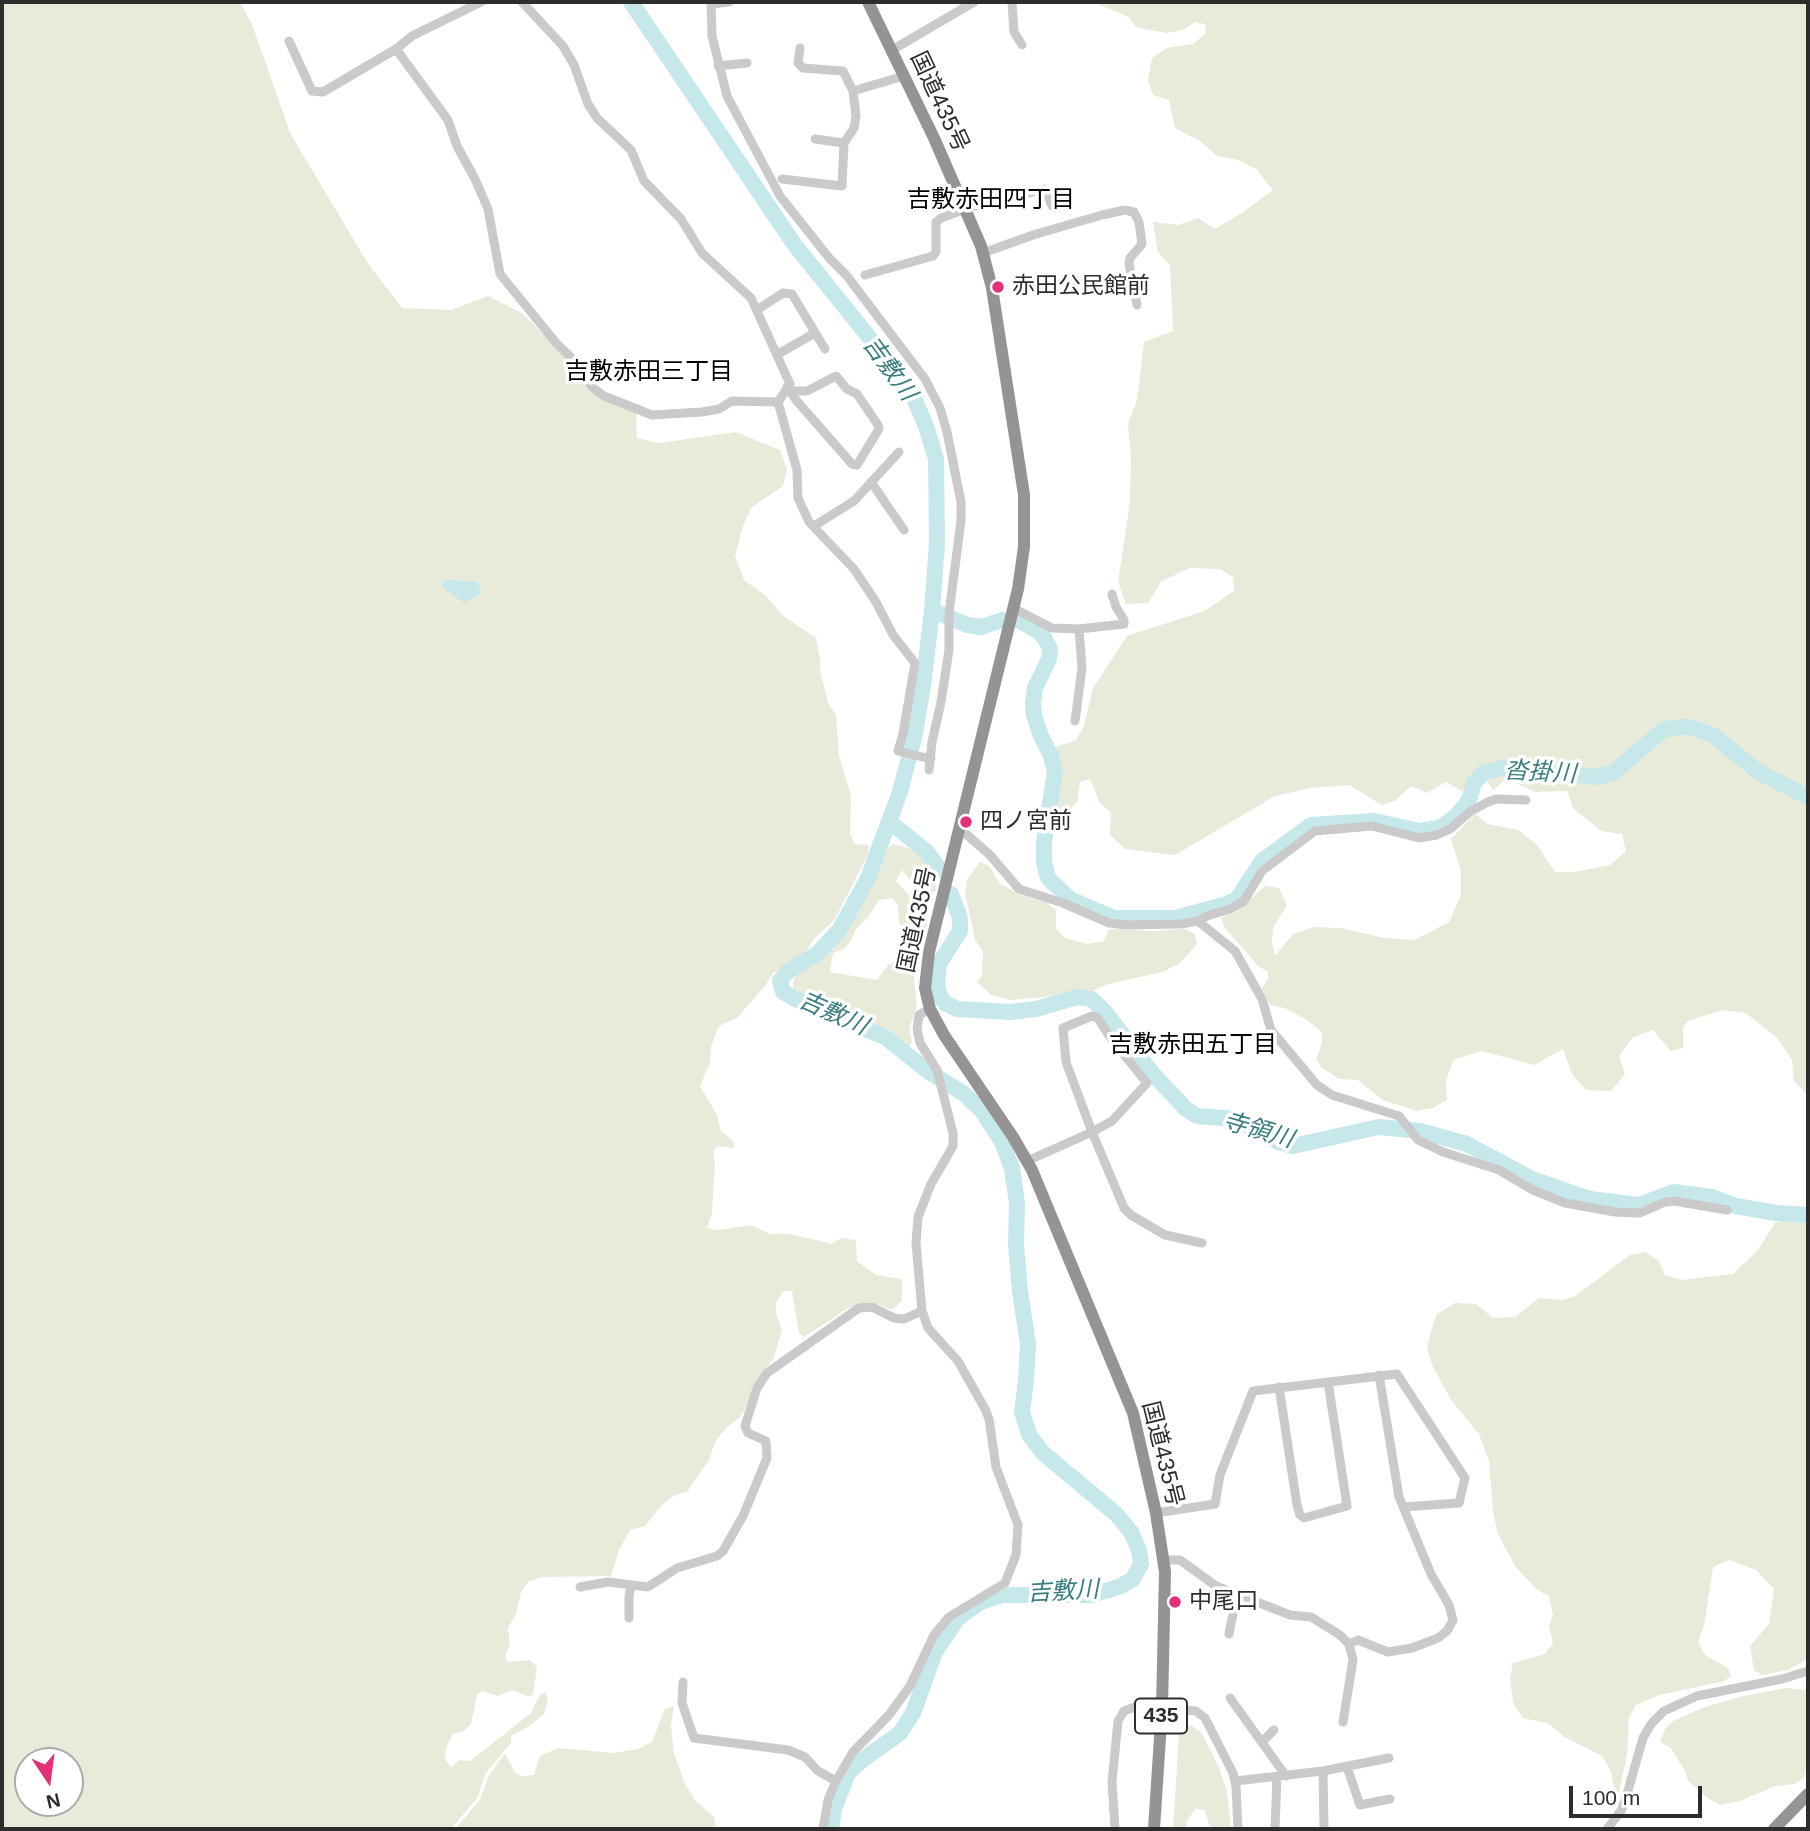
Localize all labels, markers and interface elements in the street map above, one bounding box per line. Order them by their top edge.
street label: 国道435号 [904,48,974,156]
district label: 吉敷赤田四丁目 [907,186,1075,214]
place label: 赤田公民館前 [1012,273,1150,301]
marker: 赤田公民館前 [990,279,1006,295]
water label: 吉敷川 [856,331,922,407]
district label: 吉敷赤田三丁目 [565,358,733,386]
water label: 沓掛川 [1503,757,1577,789]
place label: 四ノ宮前 [980,808,1072,836]
marker: 四ノ宮前 [958,814,974,830]
street label: 国道435号 [893,865,943,975]
water label: 吉敷川 [794,986,872,1042]
district label: 吉敷赤田五丁目 [1109,1031,1277,1059]
water label: 寺領川 [1219,1107,1297,1155]
street label: 国道435号 [1136,1399,1188,1509]
water label: 吉敷川 [1026,1576,1100,1608]
place label: 中尾口 [1189,1588,1258,1616]
marker: 中尾口 [1167,1594,1183,1610]
road number: 435 [1135,1698,1187,1734]
north arrow [14,1747,84,1817]
scale bar [1572,1772,1705,1816]
text: 100 m [1582,1786,1640,1809]
text: N [44,1789,62,1813]

